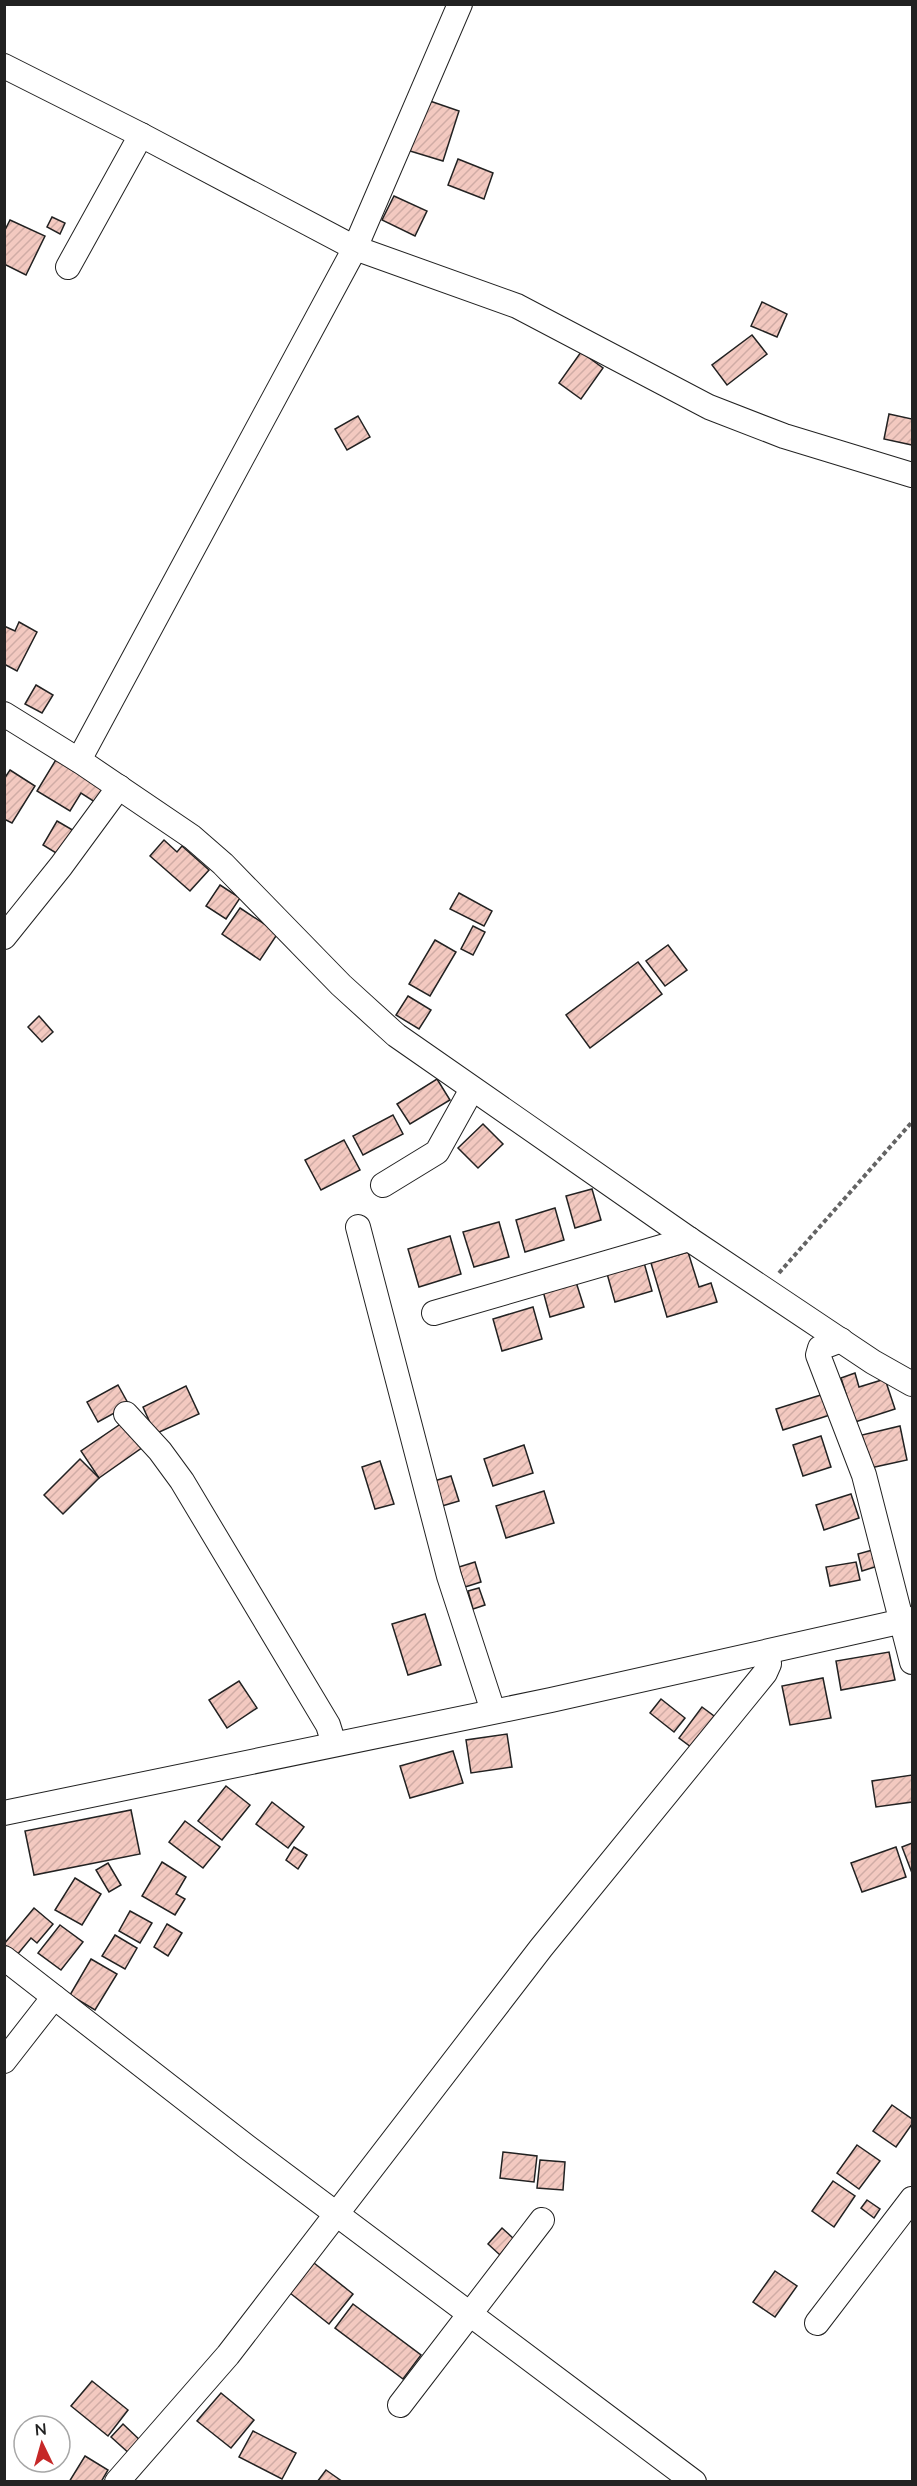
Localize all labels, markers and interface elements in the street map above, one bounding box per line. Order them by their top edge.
north arrow [12,2414,72,2474]
text: N [34,2419,48,2442]

